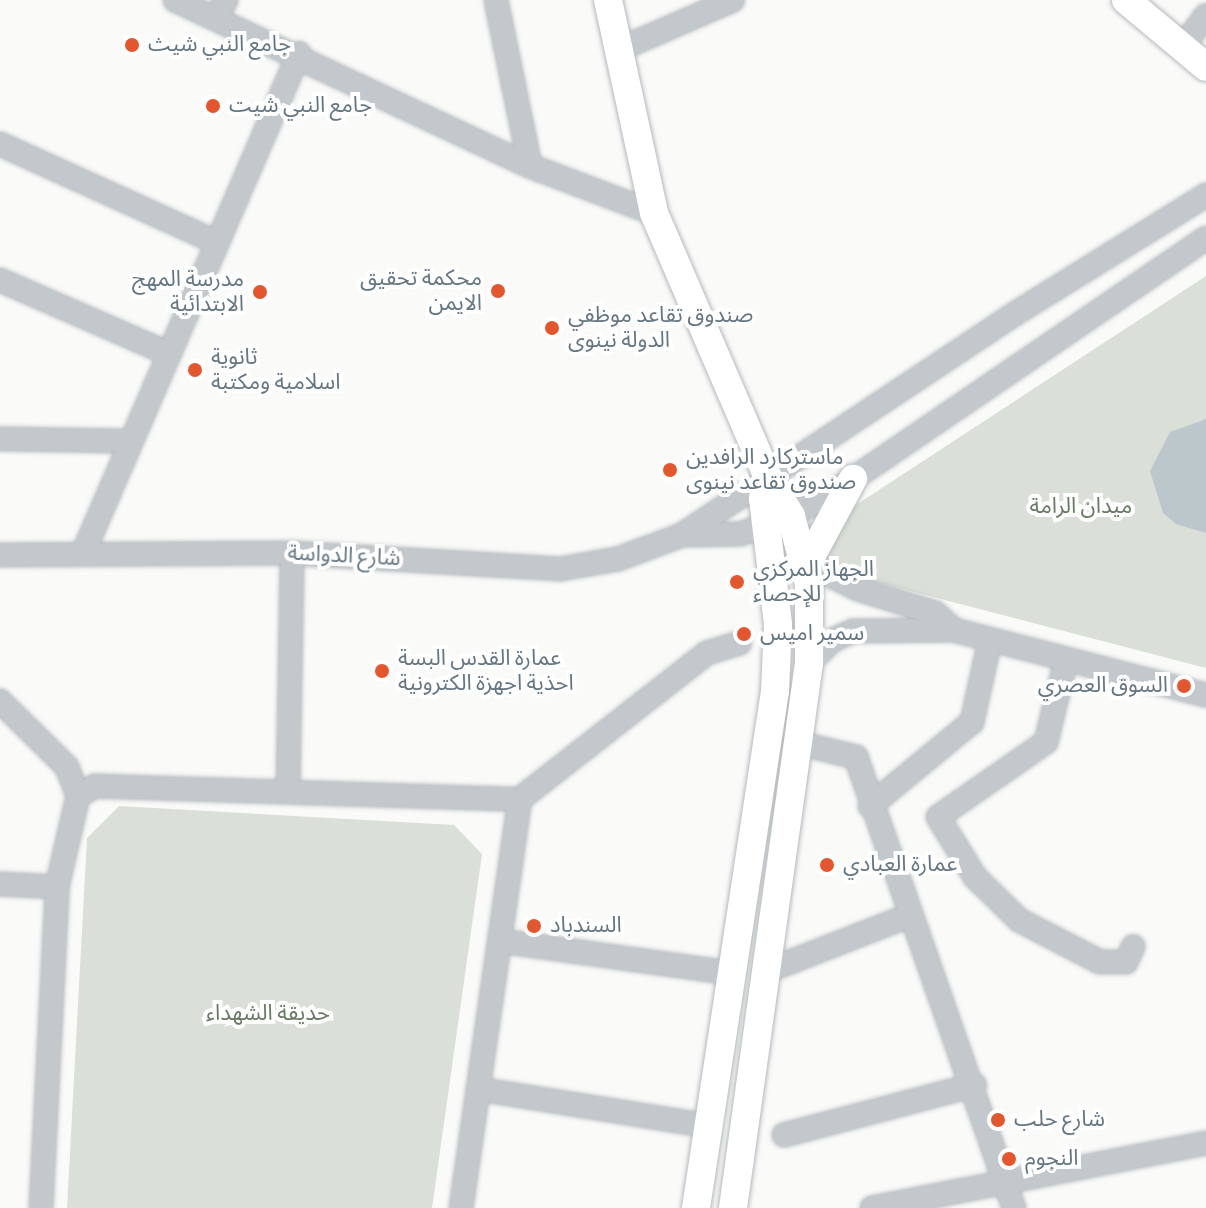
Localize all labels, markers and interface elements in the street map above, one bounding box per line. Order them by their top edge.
place label: جامع النبي شيث [148,32,291,58]
marker: جامع النبي شيث [123,36,141,54]
place label: جامع النبي شيت [229,93,372,119]
marker: جامع النبي شيت [204,97,222,115]
place label: محكمة تحقيق الايمن [360,265,482,316]
place label: مدرسة المهج الابتدائية [132,266,244,318]
marker: محكمة تحقيق الايمن [489,282,507,300]
marker: مدرسة المهج الابتدائية [251,283,269,301]
place label: صندوق تقاعد موظفي الدولة نينوى [568,302,753,354]
marker: صندوق تقاعد موظفي الدولة نينوى [543,319,561,337]
place label: ثانوية اسلامية ومكتبة [211,344,341,396]
marker: ثانوية اسلامية ومكتبة [186,361,204,379]
place label: ماستركارد الرافدين صندوق تقاعد نينوى [686,444,856,496]
marker: ماستركارد الرافدين صندوق تقاعد نينوى [661,461,679,479]
park label: ميدان الرامة [1030,494,1132,520]
street label: شارع الدواسة [287,540,401,572]
place label: الجهاز المركزي للإحصاء [753,556,874,608]
marker: الجهاز المركزي للإحصاء [728,573,746,591]
place label: سمير اميس [760,621,864,647]
marker: سمير اميس [735,625,753,643]
place label: عمارة القدس البسة احذية اجهزة الكترونية [398,645,574,696]
marker: عمارة القدس البسة احذية اجهزة الكترونية [373,662,391,680]
place label: السوق العصري [1038,673,1168,699]
marker: السوق العصري [1175,677,1193,695]
place label: عمارة العبادي [843,852,957,878]
marker: عمارة العبادي [818,856,836,874]
place label: السندباد [550,913,622,939]
marker: السندباد [525,917,543,935]
park label: حديقة الشهداء [206,1001,330,1027]
place label: شارع حلب [1014,1107,1105,1133]
marker: شارع حلب [989,1111,1007,1129]
place label: النجوم [1025,1146,1079,1172]
marker: النجوم [1000,1150,1018,1168]

